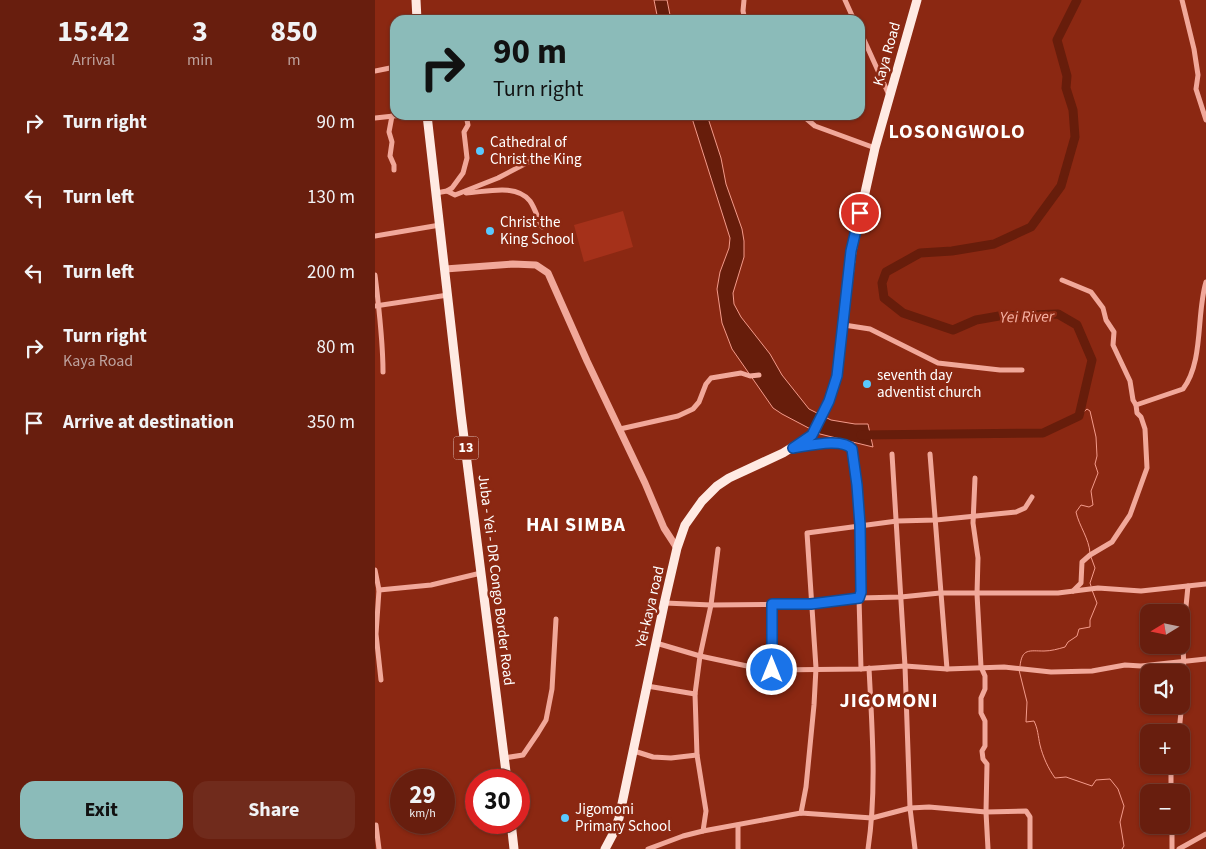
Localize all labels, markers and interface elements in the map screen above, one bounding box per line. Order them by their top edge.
text: 15:42 [57,10,130,53]
text: 3 [192,10,208,53]
text: 850 [270,10,318,53]
street label: Kaya Road [868,20,906,88]
text: 90 m [493,27,567,77]
icon: right [410,35,475,100]
text: Arrival [72,49,115,71]
text: min [187,49,213,71]
text: m [287,49,301,71]
text: Turn right [493,73,583,105]
icon: right [20,109,48,137]
text: Turn right [63,109,147,136]
text: 90 m [317,109,355,136]
district label: LOSONGWOLO [888,118,1026,146]
place label: Cathedral of Christ the King [490,132,582,170]
marker: Cathedral of Christ the King [474,145,486,157]
icon: left [20,184,48,212]
text: Turn left [63,184,134,211]
text: 130 m [307,184,355,211]
pin [839,192,881,234]
icon: arrive [846,199,874,227]
place label: Christ the King School [500,212,574,250]
marker: Christ the King School [484,225,496,237]
icon: left [20,259,48,287]
text: Turn left [63,259,134,286]
text: 200 m [307,259,355,286]
water label: Yei River [1000,306,1056,328]
text: Turn right [63,323,147,350]
icon: right [20,334,48,362]
text: 80 m [317,334,355,361]
text: Kaya Road [63,350,133,372]
place label: seventh day adventist church [877,365,982,403]
marker: seventh day adventist church [861,378,873,390]
icon: arrive [20,409,48,437]
text: Arrive at destination [63,409,234,436]
text: 350 m [307,409,355,436]
road number: 13 [453,436,479,459]
street label: Juba - Yei - DR Congo Border Road [473,473,519,687]
district label: HAI SIMBA [526,511,626,539]
street label: Yei-kaya road [630,564,670,651]
north arrow [1140,604,1190,654]
map controls [1140,604,1190,834]
position arrow [745,643,797,695]
button: sound [1140,664,1190,714]
district label: JIGOMONI [840,687,938,715]
button: + [1140,724,1190,774]
speed limit sign: 30 [465,769,530,834]
text: 29 [409,777,436,813]
button: Exit [20,781,183,839]
button: Share [193,781,355,839]
button: − [1140,784,1190,834]
place label: Jigomoni Primary School [575,799,671,837]
text: km/h [409,805,436,822]
marker: Jigomoni Primary School [559,812,571,824]

